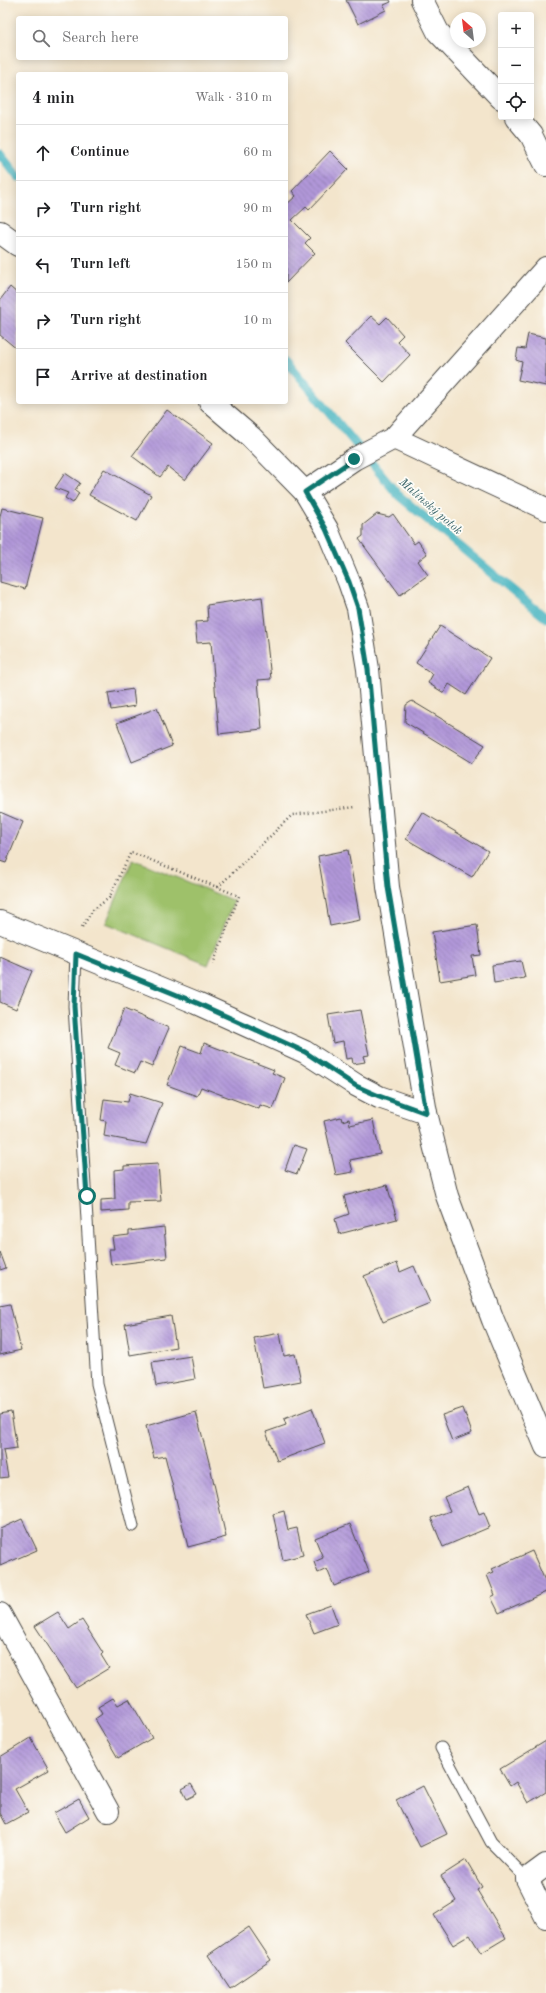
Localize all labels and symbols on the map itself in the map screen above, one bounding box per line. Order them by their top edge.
north arrow [450,12,486,48]
route end [345,450,363,468]
water label: Malínský potok [396,476,464,537]
route start [78,1187,96,1205]

